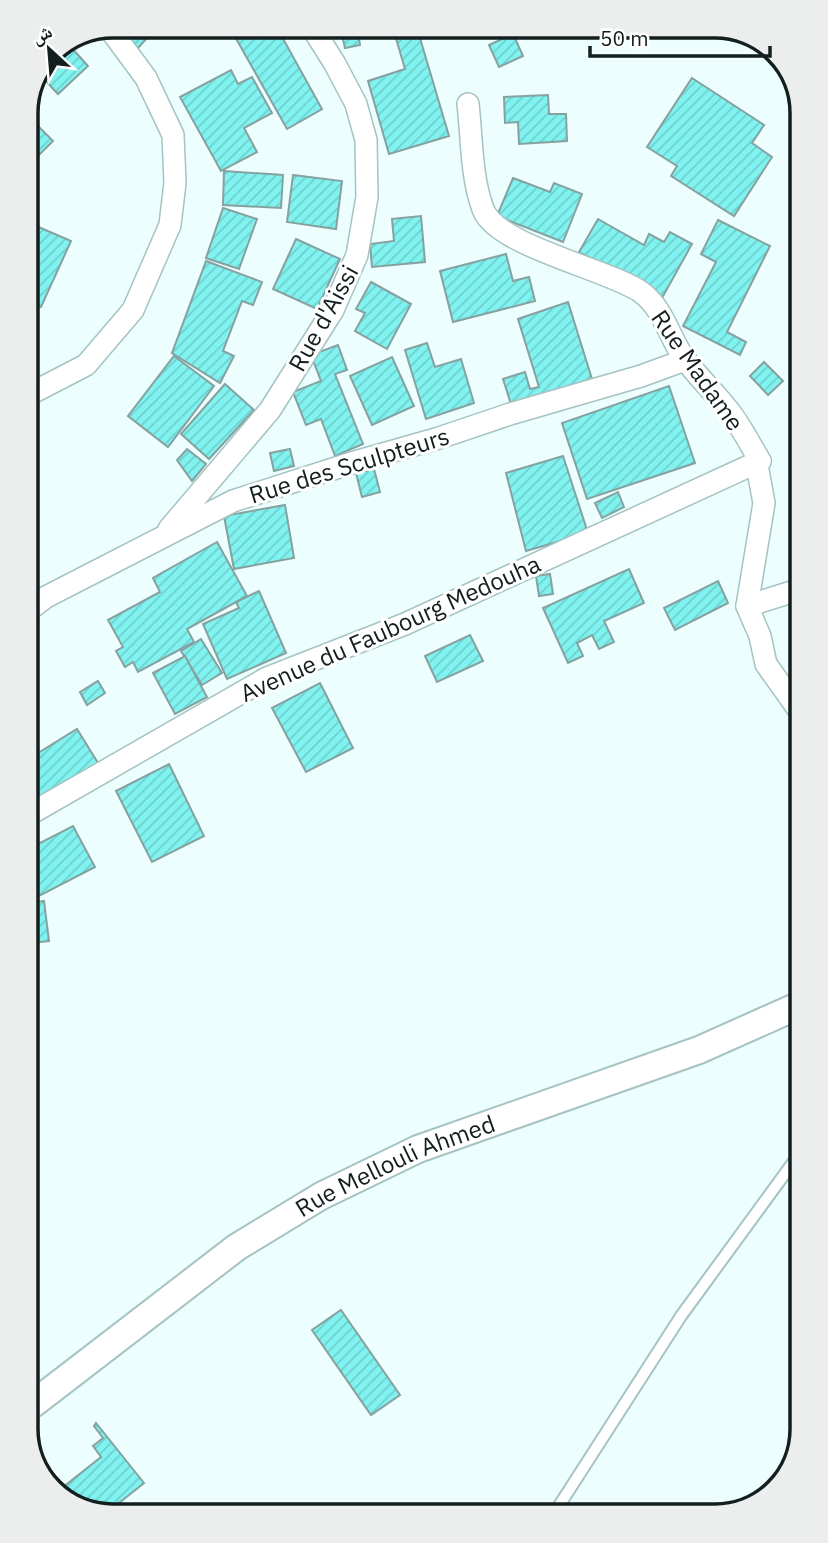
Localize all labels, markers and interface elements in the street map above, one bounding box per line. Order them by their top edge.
north arrow [14,14,84,84]
scale bar [590,14,770,58]
text: ش [27,19,56,49]
text: 50 m [600,24,649,52]
street label: Rue d'Aissi [281,259,365,377]
street label: Rue Madame [644,303,752,437]
street label: Rue des Sculpteurs [245,419,453,511]
street label: Avenue du Faubourg Medouha [235,547,545,709]
street label: Rue Mellouli Ahmed [289,1107,499,1224]

